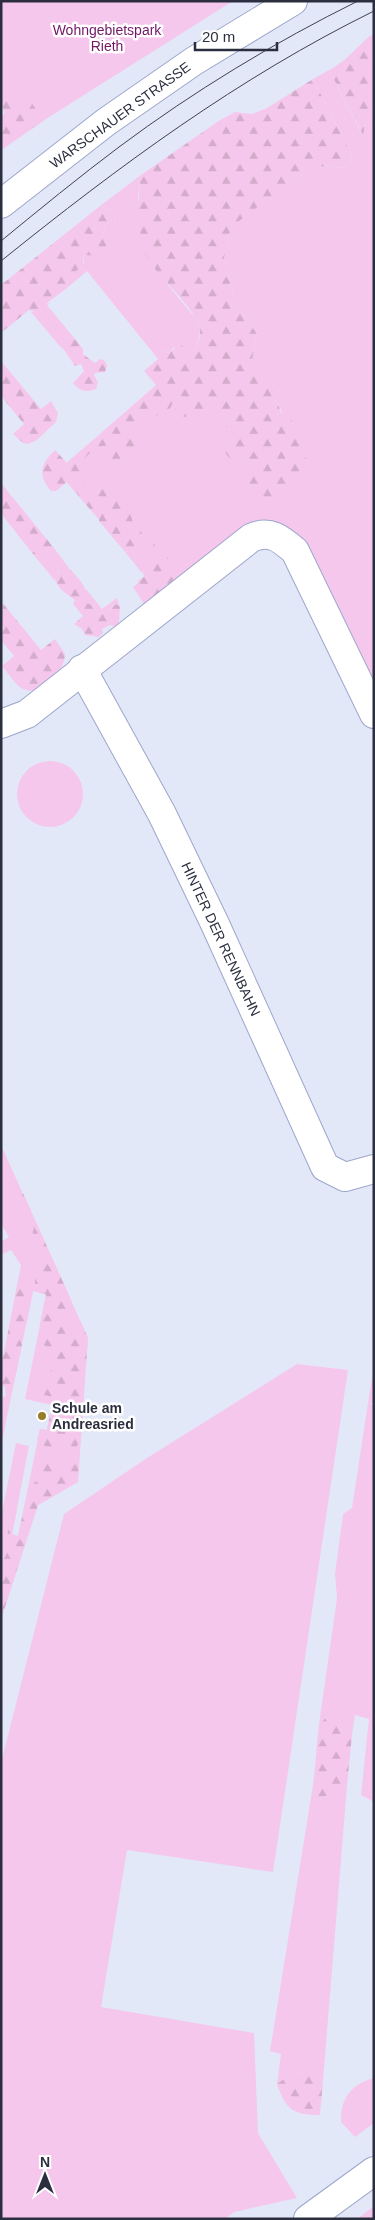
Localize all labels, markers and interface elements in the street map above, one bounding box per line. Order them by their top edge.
scale bar [195,20,278,52]
park label: Wohngebietspark Rieth [53,22,162,54]
text: 20 m [202,28,235,45]
street label: WARSCHAUER STRASSE [47,59,193,171]
street label: HINTER DER RENNBAHN [178,859,264,1019]
place label: Schule am Andreasried [52,1400,134,1432]
marker: Schule am Andreasried [36,1410,48,1422]
north arrow [20,2150,70,2200]
text: N [40,2154,50,2170]

